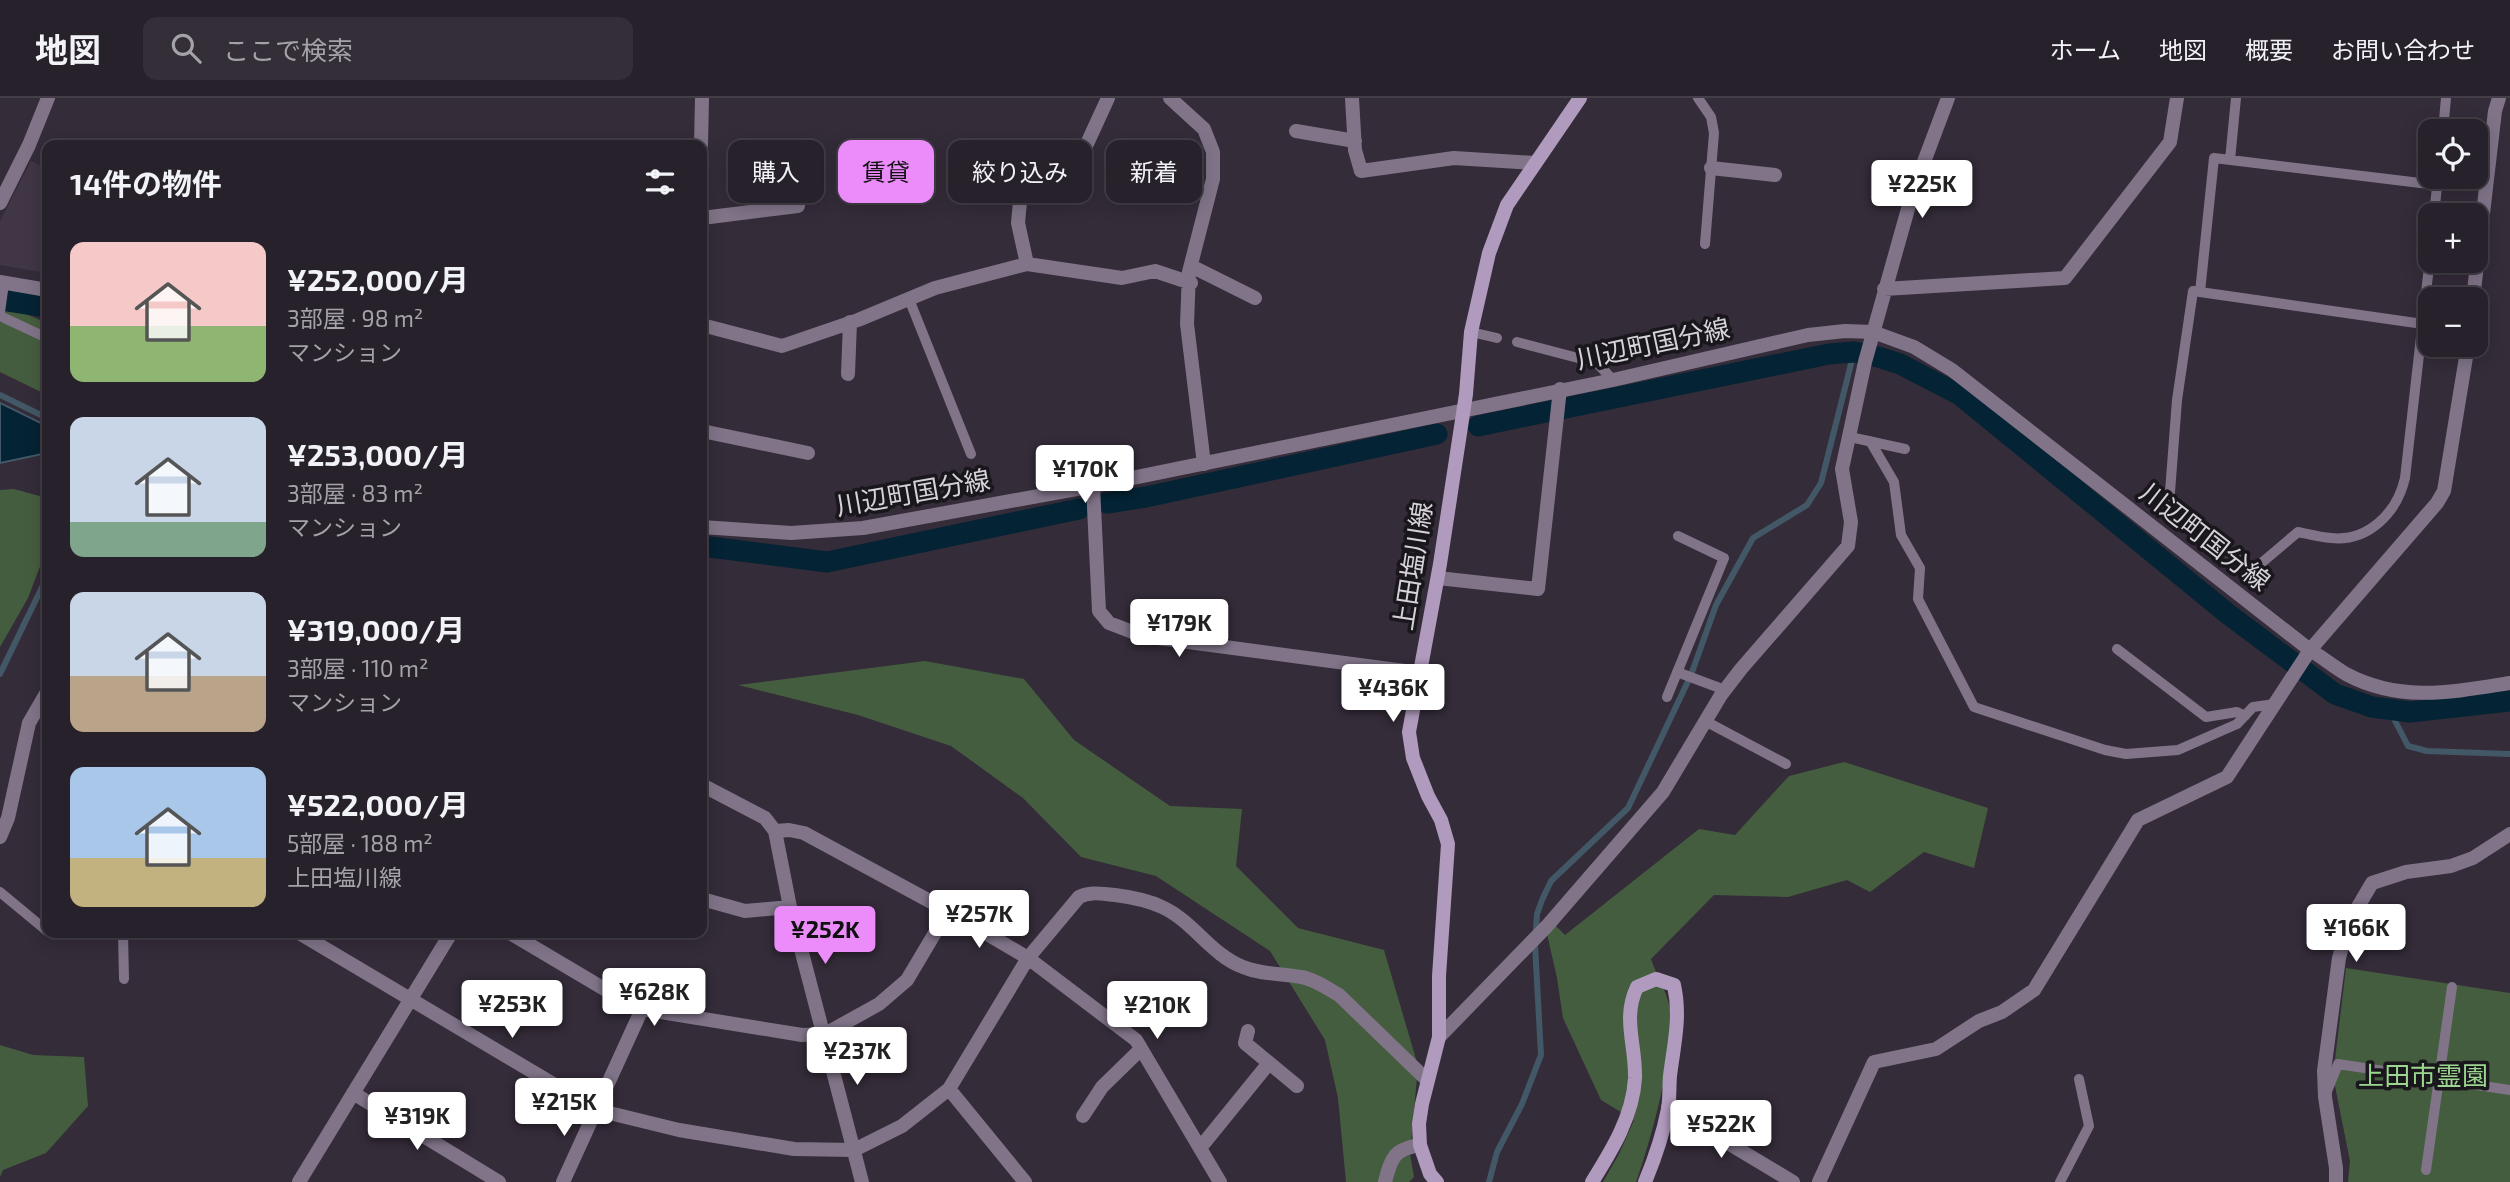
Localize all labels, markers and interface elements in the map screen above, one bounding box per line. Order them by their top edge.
search box [143,17,633,80]
text: 地図 [35,29,101,69]
icon: search [167,29,205,67]
text: ここで検索 [223,34,353,65]
text: ホーム [2050,35,2121,64]
text: 地図 [2159,35,2207,64]
text: 概要 [2245,35,2293,64]
text: お問い合わせ [2331,35,2475,64]
map controls [2418,119,2488,357]
button: locate [2418,119,2488,189]
chip: 購入 [728,140,824,203]
chip: 賃貸 [838,140,934,203]
chip: 絞り込み [948,140,1092,203]
chip: 新着 [1106,140,1202,203]
pin: ¥225K [1873,160,1971,220]
icon: filters [641,163,679,201]
text: 14件の物件 [70,165,222,201]
text: ¥225K [1887,169,1957,197]
button: + [2418,203,2488,273]
text: ¥252,000/月 [287,261,469,297]
icon: home [126,270,210,354]
button: − [2418,287,2488,357]
text: 3部屋 · 98 m² [287,304,423,332]
street label: 川辺町国分線 [1573,311,1732,374]
text: マンション [287,338,402,366]
text: ¥253,000/月 [287,436,469,472]
icon: home [126,445,210,529]
pin: ¥170K [1036,446,1134,505]
text: ¥170K [1052,454,1118,482]
street label: 川辺町国分線 [833,463,992,520]
street label: 川辺町国分線 [2135,476,2277,596]
text: 3部屋 · 83 m² [287,479,423,507]
street label: 上田塩川線 [1386,499,1437,632]
text: マンション [287,513,402,541]
pin: ¥179K [1130,600,1228,659]
text: ¥179K [1146,608,1212,636]
text: ¥319,000/月 [287,611,465,647]
icon: home [126,620,210,704]
text: 3部屋 · 110 m² [287,654,428,682]
pin: ¥436K [1344,664,1442,724]
text: ¥436K [1357,673,1429,701]
text: マンション [287,688,402,716]
text: ¥522,000/月 [287,786,469,822]
icon: home [126,795,210,879]
text: 5部屋 · 188 m² [287,829,433,857]
text: 上田塩川線 [287,863,402,891]
pin: ¥257K [930,890,1028,950]
text: ¥257K [945,899,1013,927]
pin: ¥166K [2307,904,2405,964]
pin: ¥252K [776,906,874,966]
text: ¥166K [2323,913,2389,941]
text: ¥252K [790,915,860,943]
pin: ¥628K [605,968,703,1028]
text: ¥628K [618,977,690,1005]
pin: ¥253K [463,981,561,1040]
pin: ¥210K [1108,982,1206,1041]
text: ¥253K [478,989,546,1017]
text: ¥210K [1123,990,1191,1018]
pin: ¥237K [808,1028,906,1087]
text: ¥237K [823,1036,891,1064]
park label: 上田市霊園 [2358,1059,2488,1090]
pin: ¥215K [515,1079,613,1138]
text: ¥215K [531,1087,597,1115]
pin: ¥319K [368,1093,466,1152]
pin: ¥522K [1672,1100,1770,1160]
text: ¥319K [384,1101,450,1129]
text: ¥522K [1686,1109,1756,1137]

